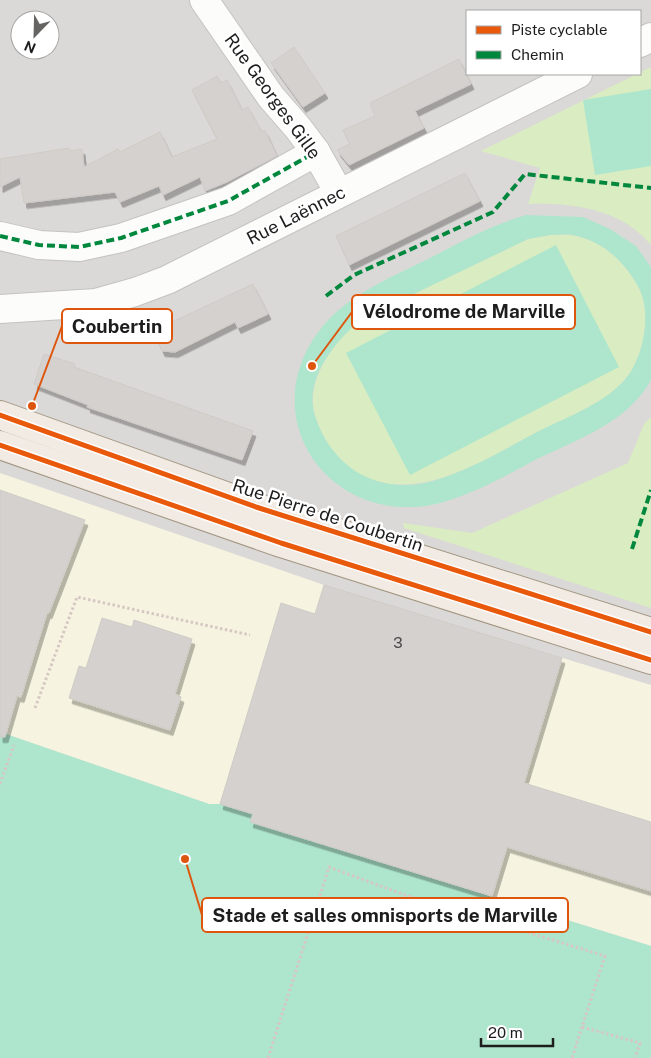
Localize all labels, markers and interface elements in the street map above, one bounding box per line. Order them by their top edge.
north arrow [10,10,60,60]
legend [466,10,641,75]
text: Piste cyclable [511,21,608,38]
street label: Rue Georges Gille [220,29,326,163]
text: N [22,37,38,56]
text: Chemin [511,46,564,63]
street label: Rue Laënnec [243,181,349,249]
callout: Vélodrome de Marville [352,295,575,329]
text: Vélodrome de Marville [363,300,565,322]
callout: Coubertin [62,309,172,343]
text: Coubertin [72,315,162,337]
street label: Rue Pierre de Coubertin [230,474,426,556]
house number: 3 [393,634,403,651]
callout: Stade et salles omnisports de Marville [202,898,568,932]
text: Stade et salles omnisports de Marville [212,904,558,926]
scale bar [481,1016,554,1048]
text: 20 m [488,1024,523,1041]

